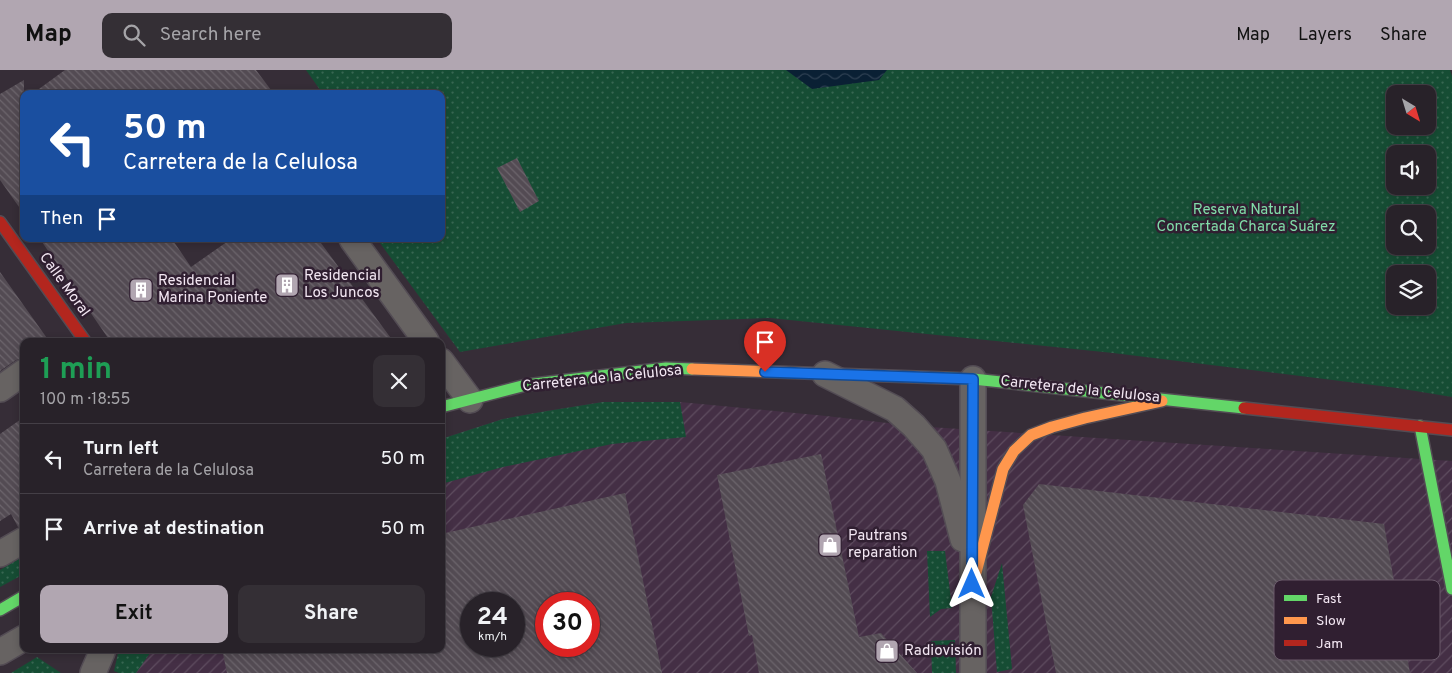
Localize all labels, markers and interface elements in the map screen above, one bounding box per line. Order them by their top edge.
search box [102,13,452,58]
text: Map [25,20,72,50]
icon: search [120,21,148,49]
text: Search here [160,23,261,47]
text: Map [1236,24,1270,47]
text: Layers [1298,24,1352,47]
text: Share [1380,24,1427,47]
north arrow [1386,85,1436,135]
map controls [1386,85,1436,315]
text: 50 m [123,107,207,151]
icon: left [40,110,105,175]
button: sound [1386,145,1436,195]
text: Carretera de la Celulosa [123,150,358,177]
park label: Reserva Natural Concertada Charca Suárez [1157,201,1335,237]
icon: arrive [93,205,121,233]
button: search [1386,205,1436,255]
text: Then [40,207,83,231]
street label: Calle Moral [34,249,94,321]
button: layers [1386,265,1436,315]
place label: Residencial Los Juncos [304,267,381,303]
place label: Residencial Marina Poniente [158,272,267,308]
building icon: Residencial Los Juncos [274,272,300,298]
building icon: Residencial Marina Poniente [128,277,154,303]
pin [744,321,786,372]
icon: arrive [751,328,779,356]
text: 1 min [40,352,112,389]
button: close [373,355,425,407]
street label: Carretera de la Celulosa [521,361,683,397]
street label: Carretera de la Celulosa [999,372,1161,408]
text: 100 m · 18:55 [40,390,130,410]
text: Turn left [83,437,159,461]
icon: left [40,445,68,473]
text: 50 m [380,447,425,471]
text: Carretera de la Celulosa [83,461,254,481]
icon: arrive [40,515,68,543]
text: Arrive at destination [83,517,264,541]
text: 50 m [380,517,425,541]
place label: Pautrans reparation [848,527,918,563]
shop icon: Pautrans reparation [817,532,843,558]
position arrow [945,557,997,609]
legend [1274,580,1440,660]
button: Exit [40,585,228,643]
button: Share [238,585,425,643]
text: Fast [1316,591,1342,608]
speed limit sign: 30 [535,592,600,657]
text: 24 [477,602,508,634]
text: Slow [1316,613,1346,630]
text: km/h [478,629,507,645]
text: Jam [1316,636,1343,653]
shop icon: Radiovisión [874,638,900,664]
place label: Radiovisión [904,642,982,661]

